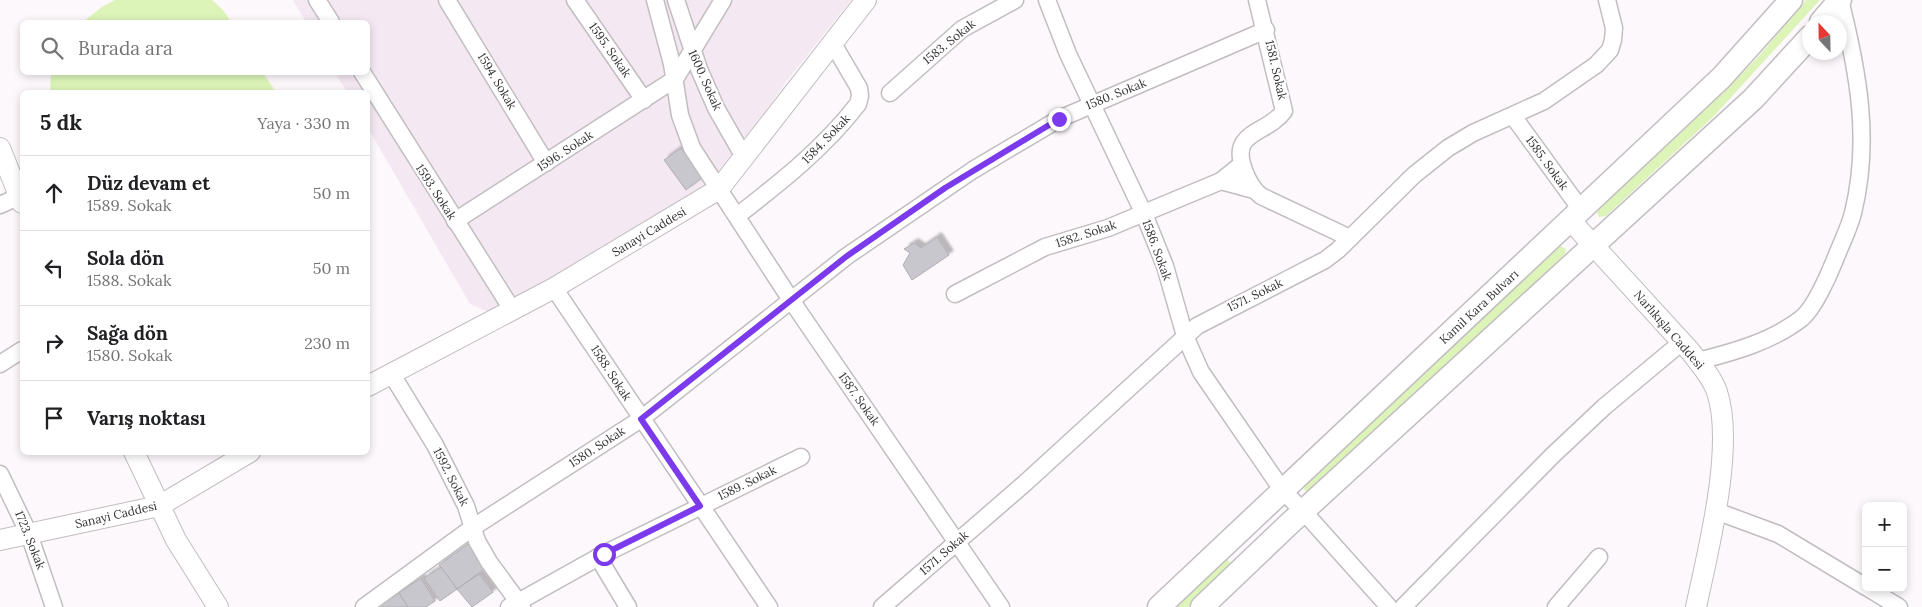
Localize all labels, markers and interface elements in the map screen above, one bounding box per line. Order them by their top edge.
north arrow [1802,15,1847,60]
street label: 1583. Sokak [919,16,978,67]
street label: 1595. Sokak [586,19,635,80]
search box [20,20,370,75]
icon: search [38,34,66,62]
text: Burada ara [78,36,173,60]
street label: 1581. Sokak [1262,38,1291,102]
street label: 1600. Sokak [685,47,726,113]
street label: 1594. Sokak [475,50,520,112]
street label: 1580. Sokak [1083,74,1149,112]
route end [1048,108,1071,131]
text: 5 dk [40,109,82,136]
street label: 1584. Sokak [798,110,853,167]
text: Yaya · 330 m [257,113,350,133]
street label: 1596. Sokak [534,127,596,174]
street label: 1585. Sokak [1523,133,1572,193]
street label: 1593. Sokak [413,161,460,223]
text: Düz devam et [87,171,210,195]
icon: ahead [40,179,68,207]
text: 50 m [313,183,350,203]
text: 1589. Sokak [87,195,171,215]
street label: Sanayi Caddesi [609,204,688,260]
street label: 1582. Sokak [1054,216,1119,250]
street label: 1586. Sokak [1140,217,1176,283]
text: Sola dön [87,246,164,270]
icon: left [40,254,68,282]
text: 50 m [313,258,350,278]
street label: Kamil Kara Bulvarı [1436,266,1521,347]
text: 1588. Sokak [87,270,172,290]
street label: 1571. Sokak [1225,274,1285,314]
street label: Narlıkışla Caddesi [1631,287,1708,372]
text: Sağa dön [87,321,168,345]
icon: right [40,329,68,357]
text: 230 m [304,333,350,353]
street label: 1588. Sokak [588,342,635,404]
text: 1580. Sokak [87,345,172,365]
street label: 1587. Sokak [836,369,884,429]
icon: arrive [40,404,68,432]
text: Varış noktası [87,406,206,430]
street label: 1580. Sokak [566,423,628,470]
street label: 1592. Sokak [430,445,473,509]
street label: 1589. Sokak [715,462,779,503]
street label: Sanayi Caddesi [73,498,158,531]
map controls [1862,502,1907,592]
button: + [1862,502,1907,547]
street label: 1723. Sokak [12,508,49,572]
street label: 1571. Sokak [916,527,972,578]
route start [593,543,616,566]
button: − [1862,547,1907,592]

